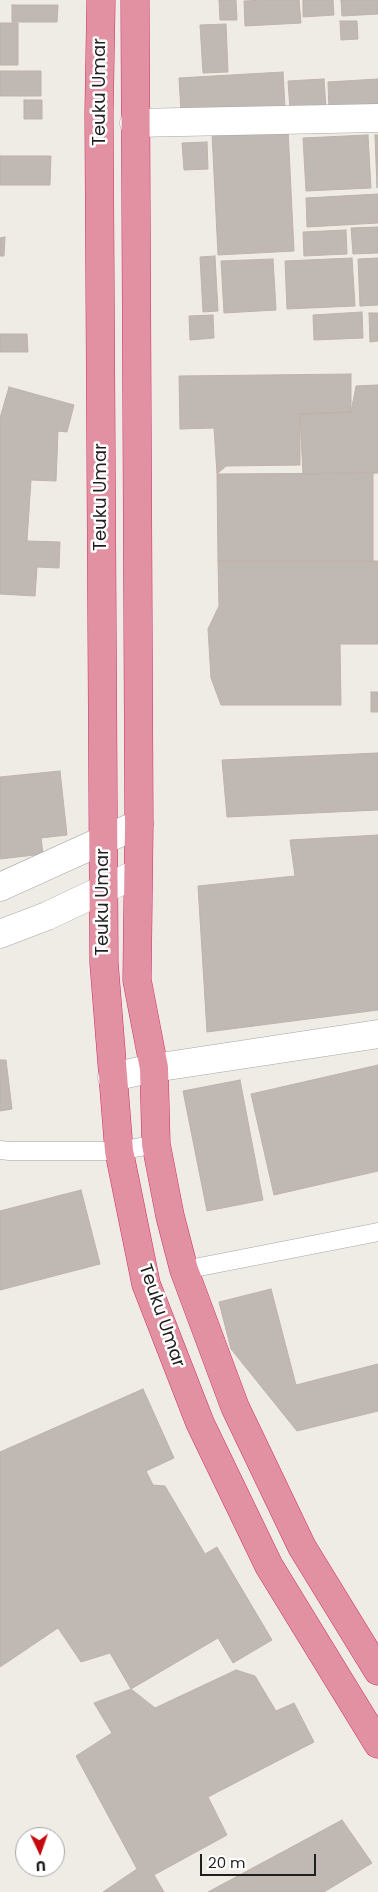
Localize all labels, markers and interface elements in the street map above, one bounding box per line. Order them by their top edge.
street label: Teuku Umar [89,38,111,146]
street label: Teuku Umar [90,443,112,551]
street label: Teuku Umar [92,848,114,956]
street label: Teuku Umar [133,1262,189,1370]
north arrow [15,1827,65,1877]
scale bar [203,1844,319,1876]
text: 20 m [208,1852,246,1873]
text: U [35,1856,46,1876]

